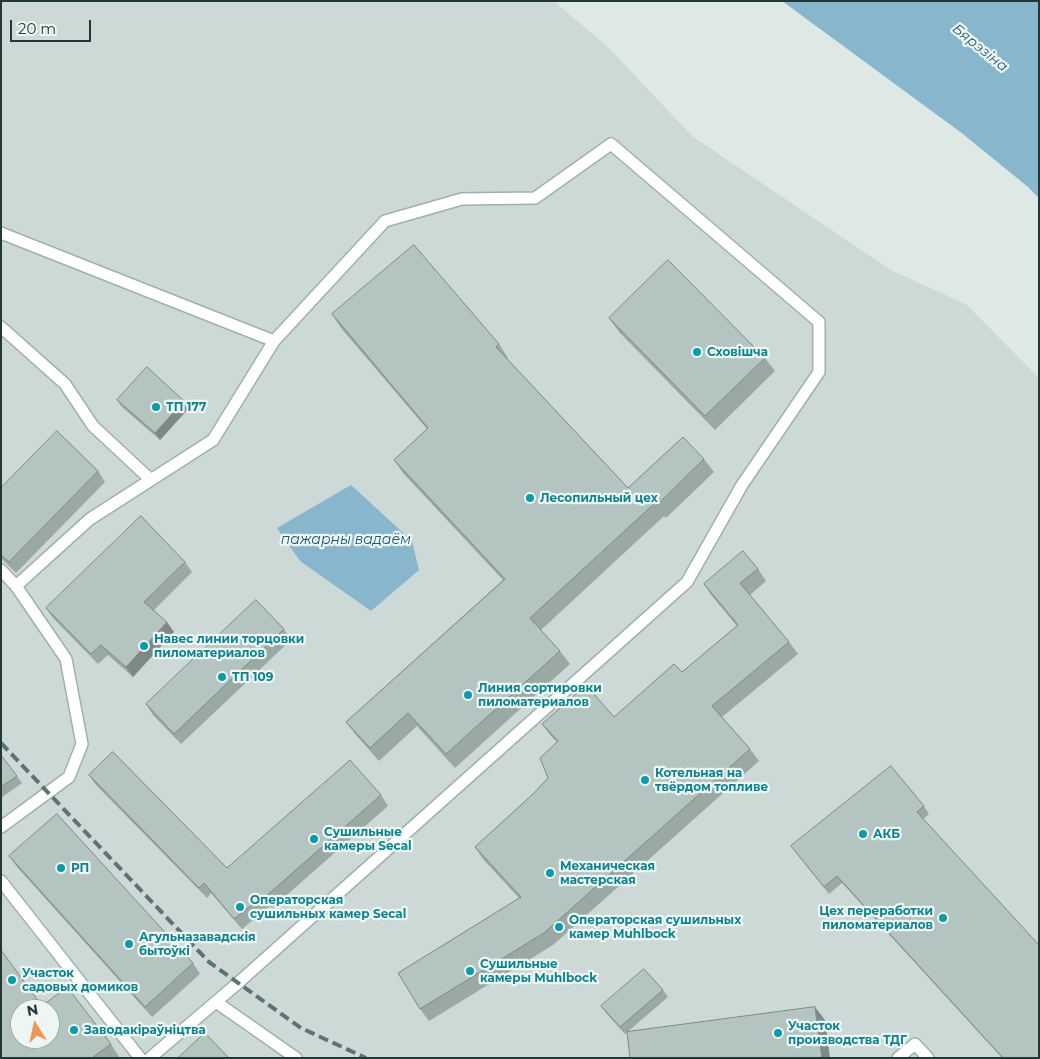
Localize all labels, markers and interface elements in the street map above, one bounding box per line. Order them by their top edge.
scale bar [12,10,94,42]
text: 20 m [18,19,56,38]
water label: Бярэзіна [949,21,1011,75]
place label: Сховішча [707,345,768,359]
marker: Сховішча [691,346,703,358]
place label: ТП 177 [166,400,206,414]
marker: ТП 177 [150,401,162,413]
place label: Лесопильный цех [540,491,658,505]
marker: Лесопильный цех [524,492,536,504]
water label: пажарны вадаём [281,532,411,548]
place label: Навес линии торцовки пиломатериалов [154,632,304,660]
marker: Навес линии торцовки пиломатериалов [138,640,150,652]
place label: ТП 109 [232,670,273,684]
marker: ТП 109 [216,671,228,683]
place label: Линия сортировки пиломатериалов [478,681,602,709]
marker: Линия сортировки пиломатериалов [462,689,474,701]
place label: Котельная на твёрдом топливе [655,766,768,794]
marker: Котельная на твёрдом топливе [639,774,651,786]
place label: Сушильные камеры Secal [324,825,412,853]
place label: АКБ [873,827,900,841]
marker: АКБ [857,828,869,840]
marker: Сушильные камеры Secal [308,833,320,845]
place label: Механическая мастерская [560,859,655,887]
place label: РП [71,861,89,875]
marker: РП [55,862,67,874]
marker: Механическая мастерская [544,867,556,879]
place label: Операторская сушильных камер Secal [250,893,406,921]
marker: Операторская сушильных камер Secal [234,901,246,913]
place label: Цех переработки пиломатериалов [819,904,933,932]
marker: Цех переработки пиломатериалов [937,912,949,924]
place label: Операторская сушильных камер Muhlbock [569,913,741,941]
marker: Операторская сушильных камер Muhlbock [553,921,565,933]
place label: Агульназавадскія бытоўкі [139,930,256,958]
marker: Агульназавадскія бытоўкі [123,938,135,950]
place label: Cушильные камеры Muhlbock [480,957,597,985]
marker: Cушильные камеры Muhlbock [464,965,476,977]
place label: Участок садовых домиков [22,966,138,994]
marker: Участок садовых домиков [6,974,18,986]
north arrow [10,999,60,1049]
text: N [25,1000,40,1020]
place label: Участок производства ТДГ [788,1019,907,1047]
place label: Заводакіраўніцтва [84,1023,206,1037]
marker: Заводакіраўніцтва [68,1024,80,1036]
marker: Участок производства ТДГ [772,1027,784,1039]

